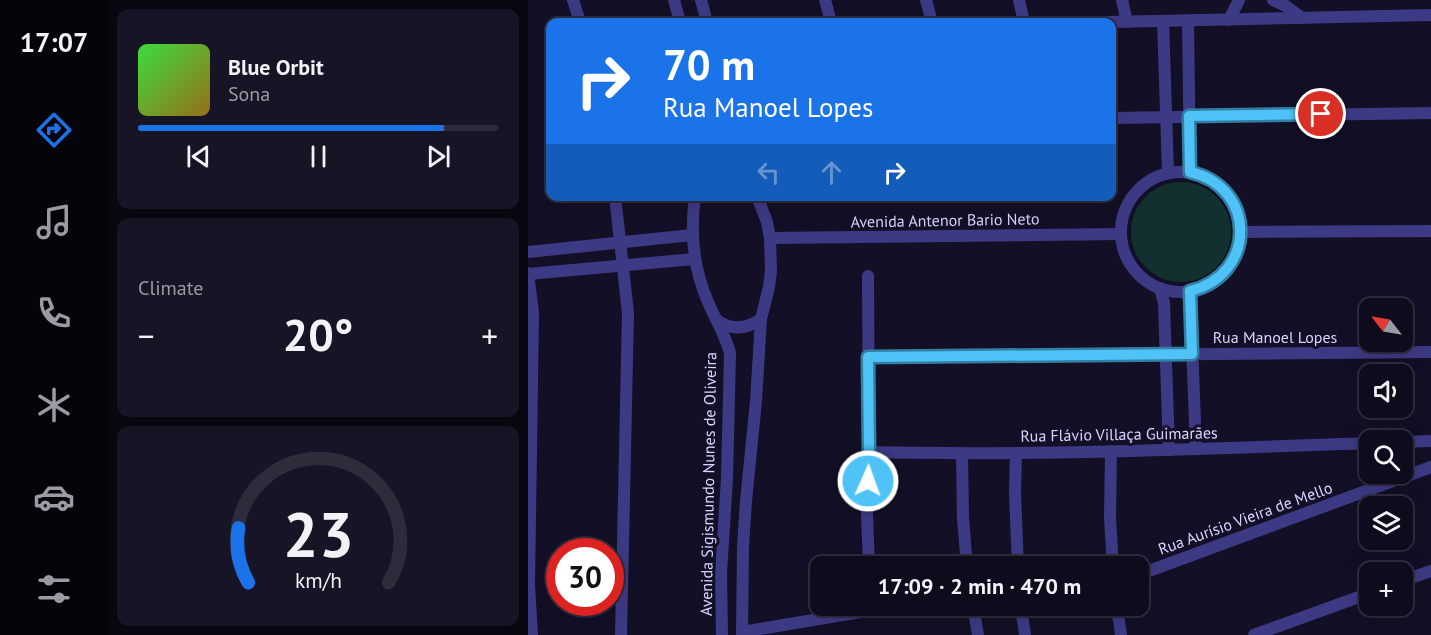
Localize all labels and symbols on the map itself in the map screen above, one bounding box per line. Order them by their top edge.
pin [1295,88,1346,139]
street label: Avenida Antenor Bario Neto [850,208,1040,232]
north arrow [1359,298,1413,352]
street label: Rua Manoel Lopes [1213,327,1338,347]
street label: Avenida Sigismundo Nunes de Oliveira [696,352,720,616]
street label: Rua Flávio Villaça Guimarães [1020,422,1218,446]
position arrow [836,449,900,513]
street label: Rua Aurísio Vieira de Mello [1155,477,1335,559]
speed limit sign: 30 [546,538,624,616]

